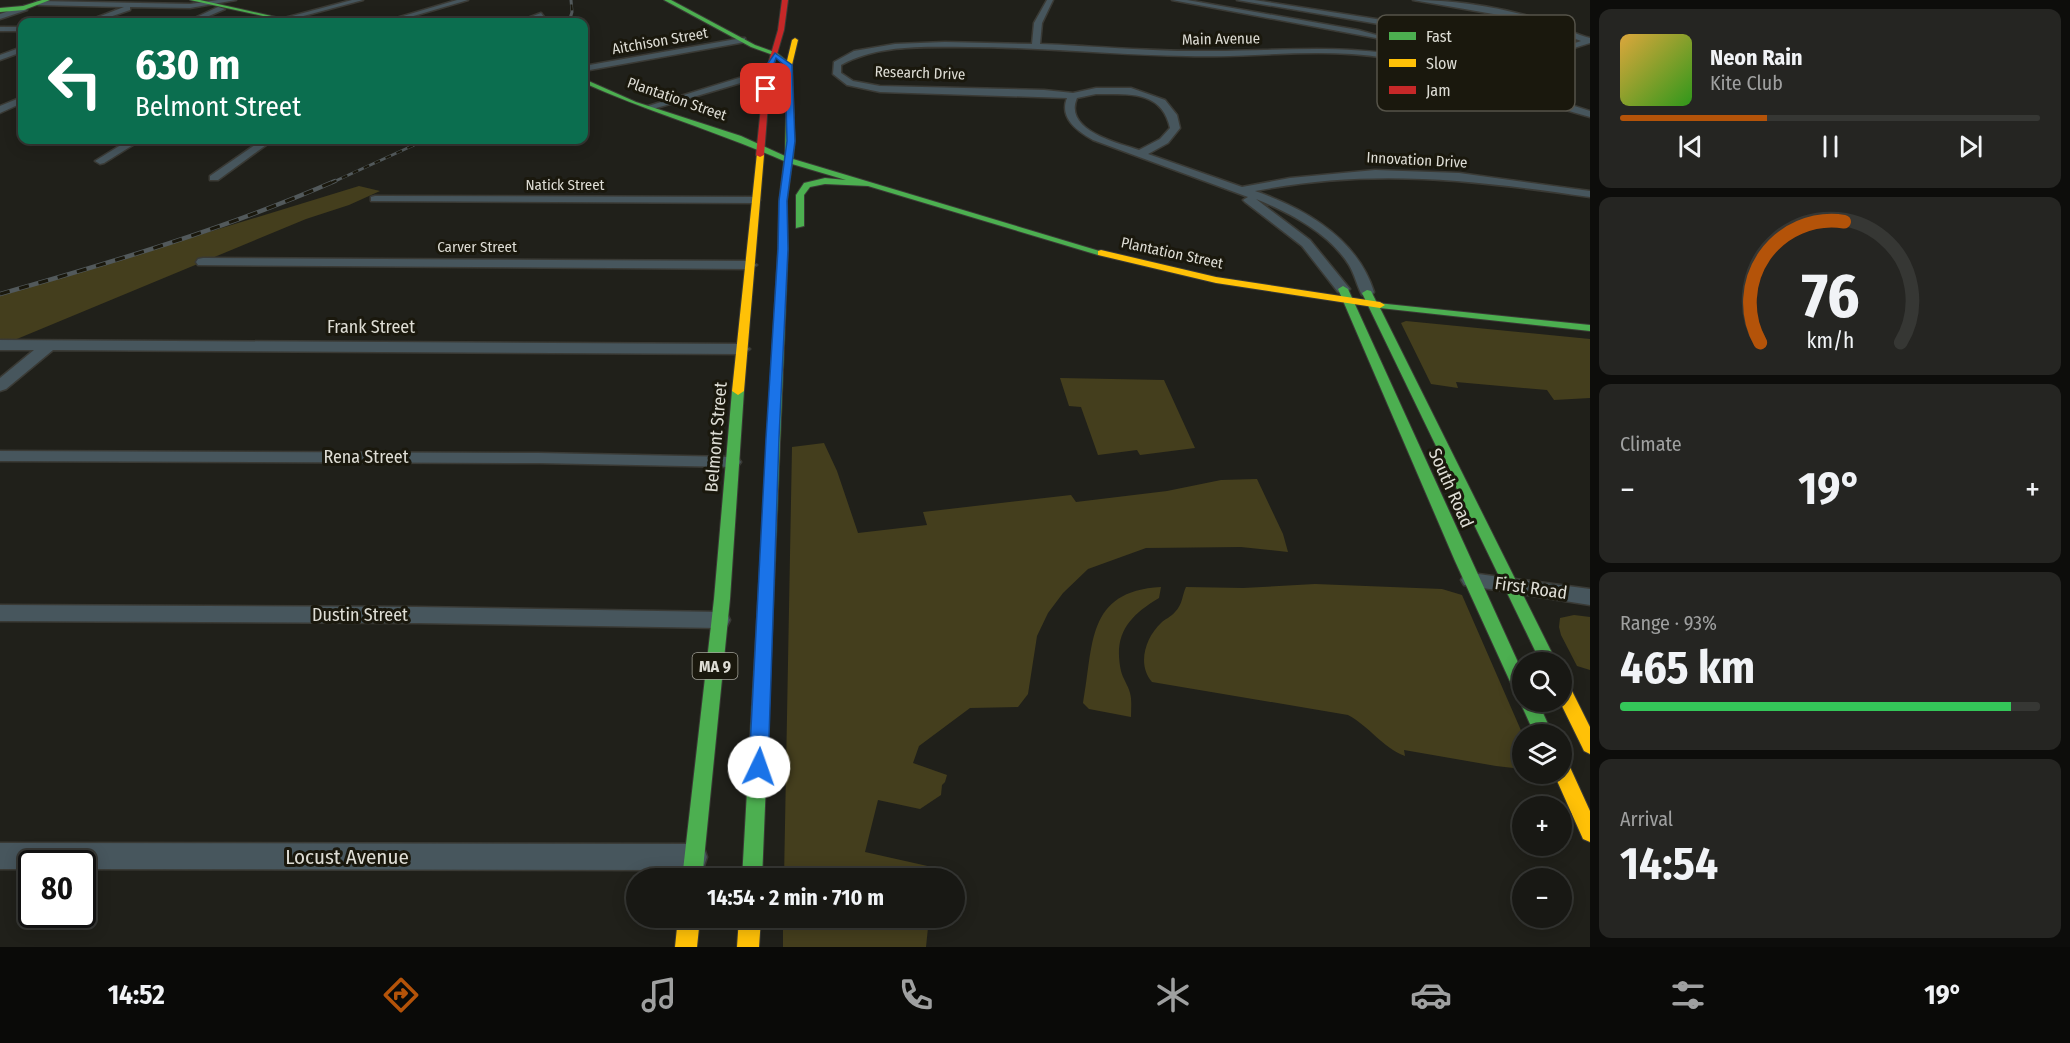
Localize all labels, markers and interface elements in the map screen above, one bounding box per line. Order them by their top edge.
legend [1377,15,1575,111]
street label: Aitchison Street [611,24,709,58]
text: Fast [1426,27,1453,46]
street label: Main Avenue [1182,29,1260,49]
text: 630 m [135,40,240,90]
icon: left [36,42,114,120]
text: Neon Rain [1710,44,1803,71]
text: Slow [1426,54,1457,73]
street label: Research Drive [874,62,966,84]
pin [740,63,791,114]
text: Kite Club [1710,71,1783,95]
icon: arrive [749,72,782,105]
street label: Plantation Street [625,74,729,124]
text: Jam [1426,81,1451,100]
text: Belmont Street [135,91,301,123]
icon: previous [1674,130,1707,163]
icon: pause [1814,130,1847,163]
icon: next [1954,130,1987,163]
street label: Innovation Drive [1366,148,1468,172]
street label: Natick Street [526,176,605,194]
street label: Plantation Street [1119,233,1225,273]
street label: Carver Street [437,238,517,256]
text: 76 [1801,259,1859,334]
street label: Frank Street [327,316,415,338]
text: km/h [1806,328,1854,354]
street label: Belmont Street [700,381,732,493]
text: Climate [1620,432,1682,456]
street label: South Road [1424,445,1478,531]
street label: Rena Street [323,446,409,468]
text: 19° [1798,462,1862,516]
text: − [1620,470,1635,510]
text: + [2025,470,2040,510]
street label: First Road [1493,572,1569,604]
street label: Dustin Street [312,604,408,626]
text: Range · 93% [1620,611,1717,635]
text: 465 km [1620,641,1755,695]
map controls [1512,652,1572,928]
button: search [1512,652,1572,712]
road number: MA 9 [692,653,738,679]
button: layers [1512,724,1572,784]
position arrow [727,735,791,799]
button: + [1512,796,1572,856]
text: Arrival [1620,807,1673,831]
text: 14:54 [1620,837,1718,891]
street label: Locust Avenue [285,844,409,870]
speed limit sign: 80 [18,850,96,928]
button: − [1512,868,1572,928]
text: 14:54 · 2 min · 710 m [707,884,884,911]
icon: directions [380,974,422,1016]
icon: music [638,974,680,1016]
icon: phone [895,974,937,1016]
icon: climate [1152,974,1194,1016]
icon: car [1410,974,1452,1016]
icon: filters [1667,974,1709,1016]
text: 14:52 [108,979,165,1011]
text: 19° [1924,979,1962,1011]

